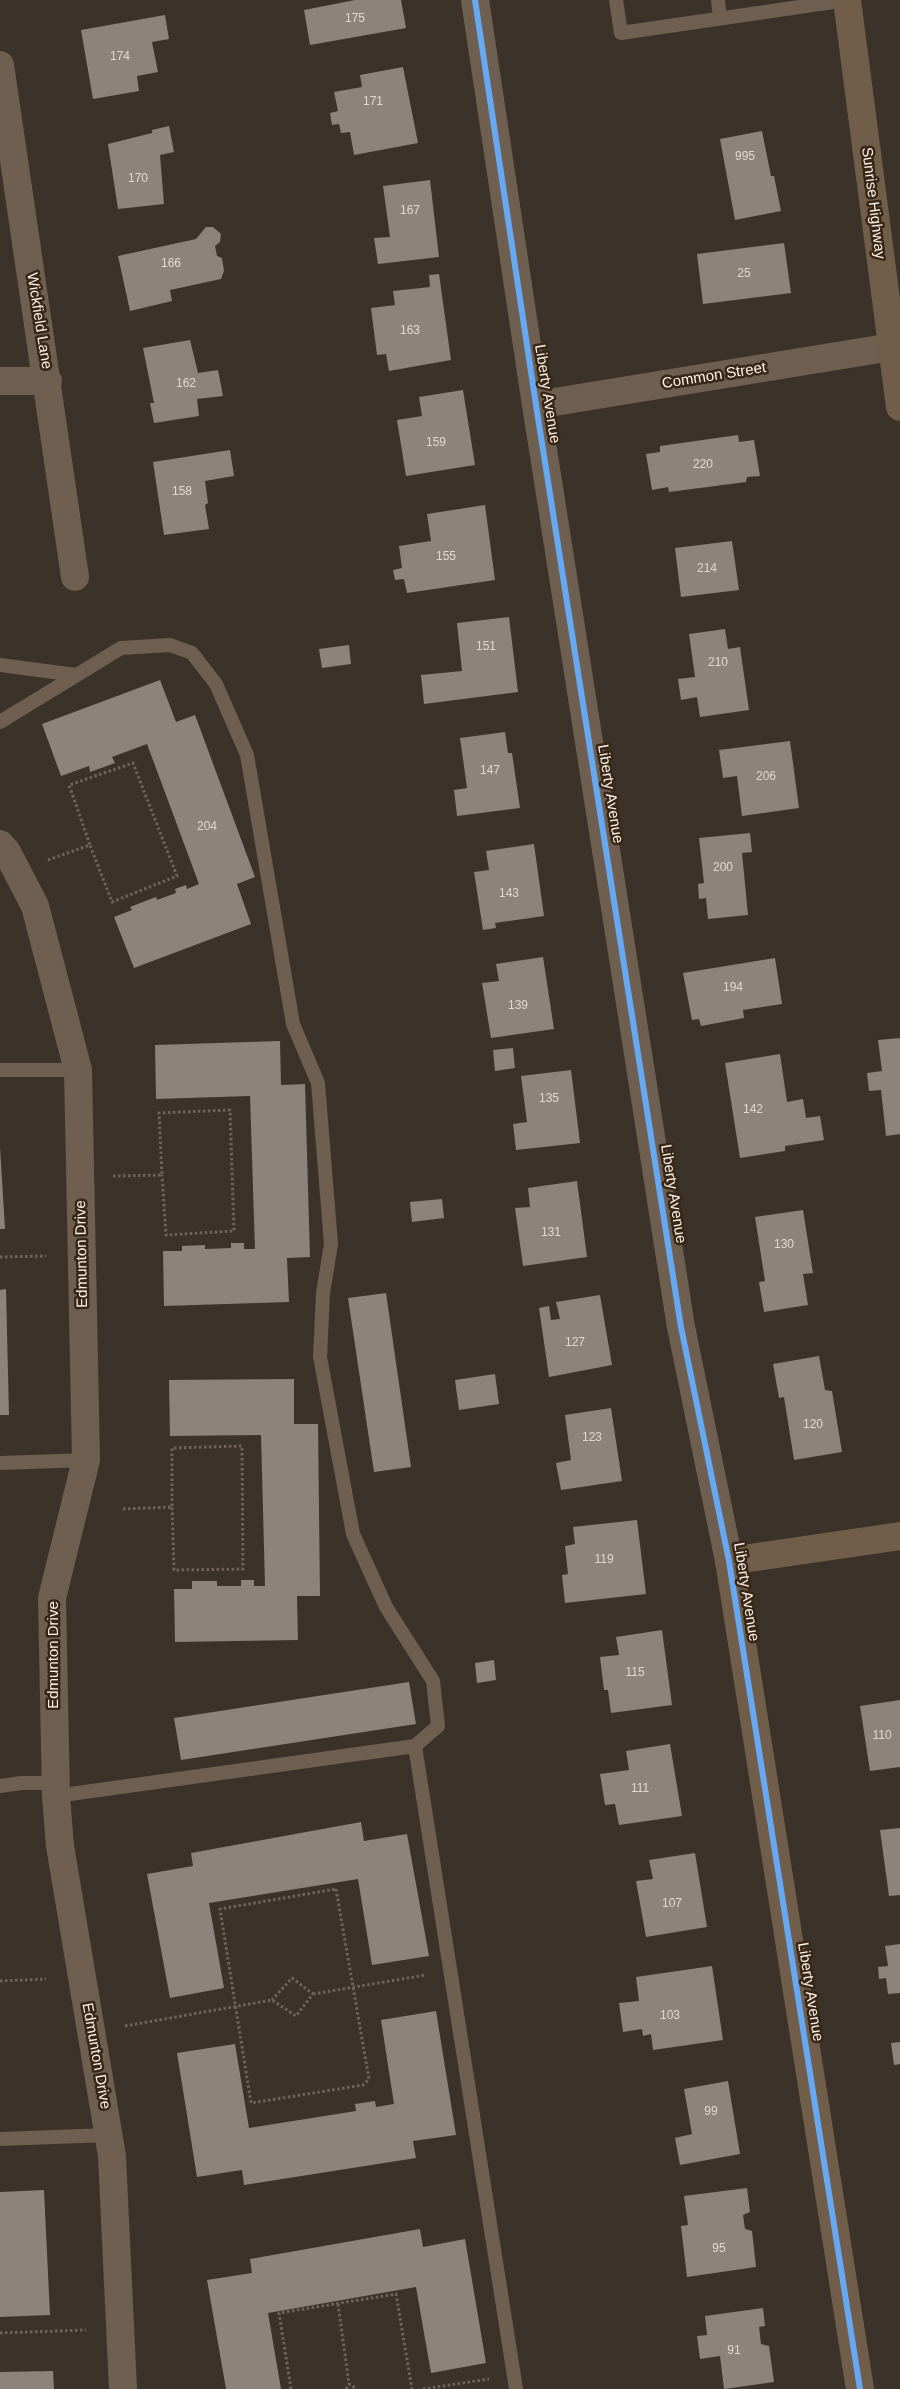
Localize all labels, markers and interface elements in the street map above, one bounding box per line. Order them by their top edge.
house number: 175 [345,12,365,26]
house number: 174 [110,50,130,64]
house number: 171 [363,95,383,109]
street label: Sunrise Highway [857,146,889,260]
house number: 995 [735,150,755,164]
house number: 170 [128,172,148,186]
house number: 167 [400,204,420,218]
house number: 166 [161,257,181,271]
house number: 25 [737,267,751,281]
street label: Wickfield Lane [22,271,56,371]
house number: 163 [400,324,420,338]
street label: Liberty Avenue [530,343,564,445]
street label: Common Street [661,359,767,393]
house number: 162 [176,377,196,391]
house number: 159 [426,436,446,450]
house number: 220 [693,458,713,472]
house number: 158 [172,485,192,499]
house number: 155 [436,550,456,564]
house number: 214 [697,562,717,576]
house number: 151 [476,640,496,654]
house number: 210 [708,656,728,670]
street label: Liberty Avenue [593,743,627,845]
house number: 147 [480,764,500,778]
house number: 206 [756,770,776,784]
house number: 204 [197,820,217,834]
house number: 200 [713,861,733,875]
house number: 143 [499,887,519,901]
house number: 194 [723,981,743,995]
house number: 139 [508,999,528,1013]
house number: 135 [539,1092,559,1106]
house number: 142 [743,1103,763,1117]
street label: Liberty Avenue [656,1143,690,1245]
street label: Edmunton Drive [72,1200,92,1308]
house number: 131 [541,1226,561,1240]
house number: 130 [774,1238,794,1252]
house number: 127 [565,1336,585,1350]
house number: 120 [803,1418,823,1432]
house number: 123 [582,1431,602,1445]
street label: Liberty Avenue [729,1541,763,1643]
house number: 119 [594,1553,614,1567]
street label: Edmunton Drive [45,1601,63,1709]
house number: 115 [625,1666,645,1680]
house number: 110 [872,1729,892,1743]
house number: 111 [631,1782,649,1796]
house number: 107 [662,1897,682,1911]
street label: Liberty Avenue [793,1941,827,2043]
street label: Edmunton Drive [78,2001,114,2111]
house number: 103 [660,2009,680,2023]
house number: 99 [704,2105,718,2119]
house number: 95 [712,2242,726,2256]
house number: 91 [727,2344,741,2358]

